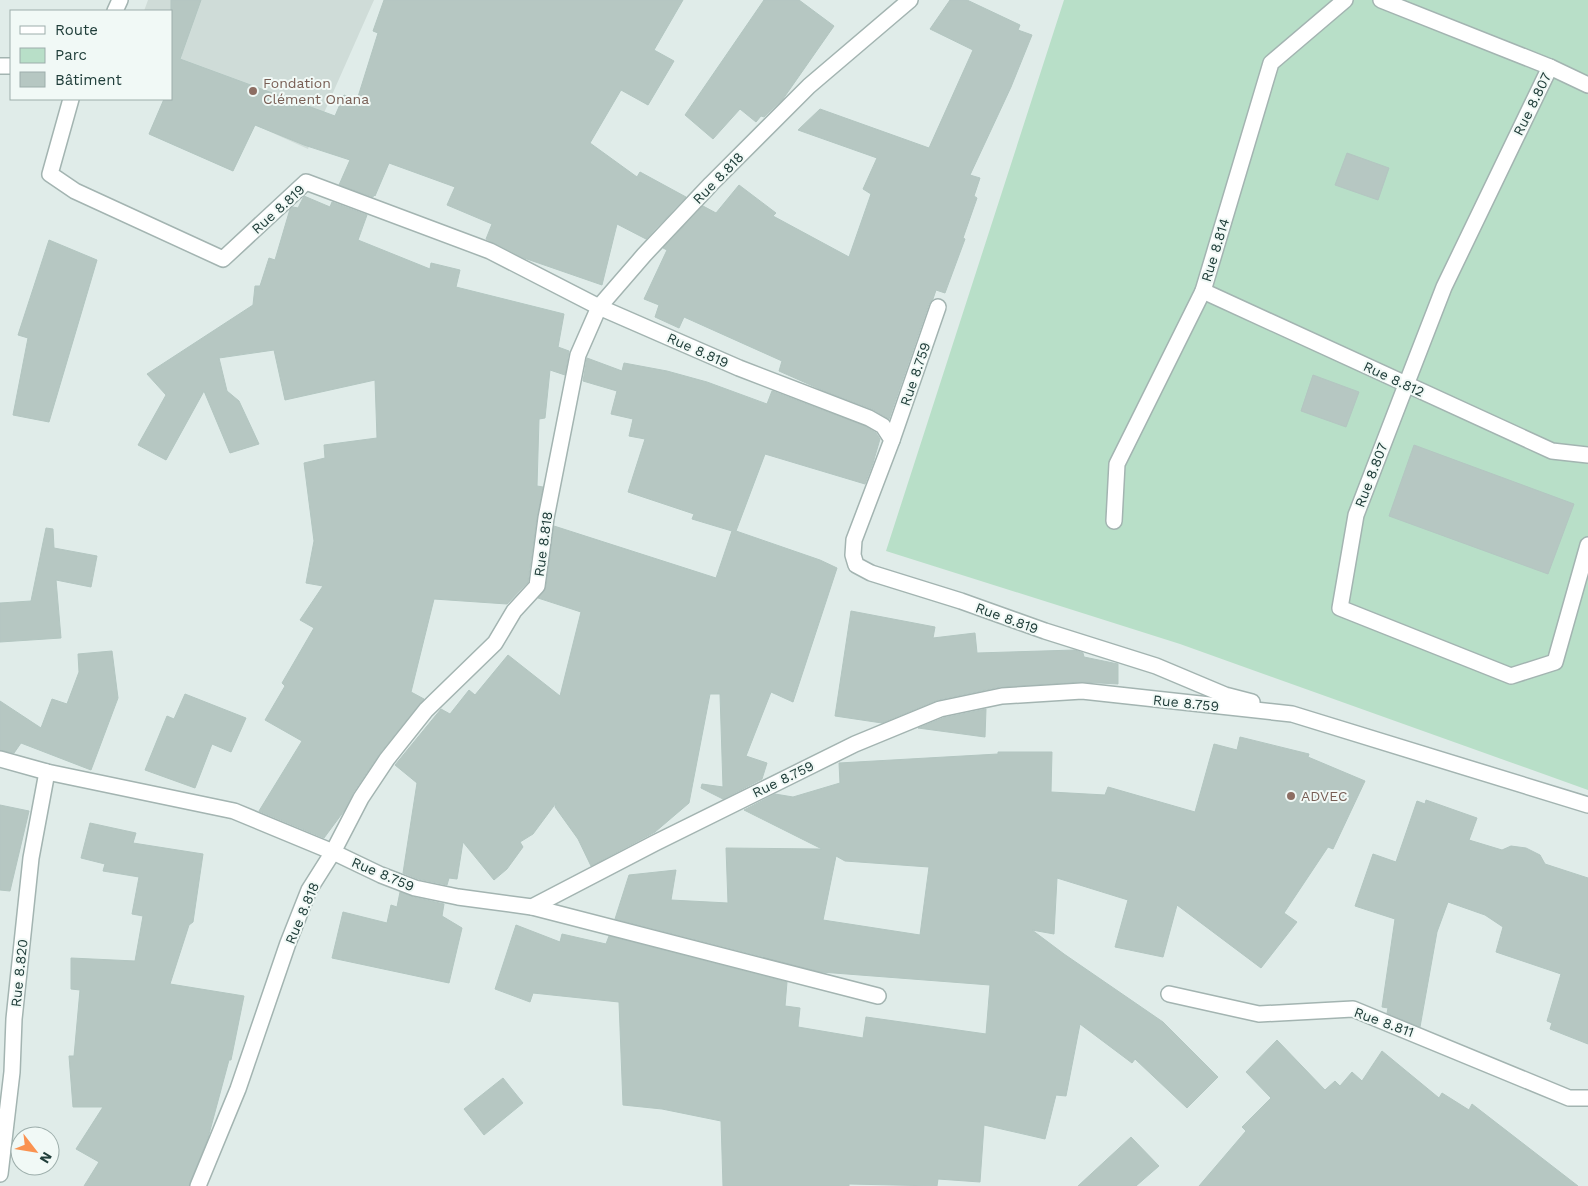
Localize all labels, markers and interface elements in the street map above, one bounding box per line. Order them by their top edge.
legend [10,10,172,100]
text: Route [55,21,98,39]
text: Parc [55,46,87,64]
street label: Rue 8.807 [1510,70,1554,138]
text: Bâtiment [55,71,122,89]
place label: Fondation Clément Onana [263,75,369,107]
marker: Fondation Clément Onana [247,85,259,97]
street label: Rue 8.818 [689,149,747,207]
street label: Rue 8.819 [248,181,308,237]
street label: Rue 8.814 [1198,216,1232,284]
street label: Rue 8.819 [665,329,731,371]
street label: Rue 8.759 [897,340,933,408]
street label: Rue 8.812 [1361,358,1427,400]
street label: Rue 8.807 [1351,440,1391,510]
street label: Rue 8.818 [531,510,555,578]
street label: Rue 8.819 [973,599,1041,637]
street label: Rue 8.759 [1152,692,1220,714]
street label: Rue 8.759 [750,757,816,801]
place label: ADVEC [1301,788,1348,804]
marker: ADVEC [1285,790,1297,802]
street label: Rue 8.759 [349,854,417,894]
street label: Rue 8.818 [282,880,322,946]
street label: Rue 8.820 [7,938,31,1008]
street label: Rue 8.811 [1352,1004,1416,1040]
north arrow [10,1126,60,1176]
text: N [37,1149,56,1166]

